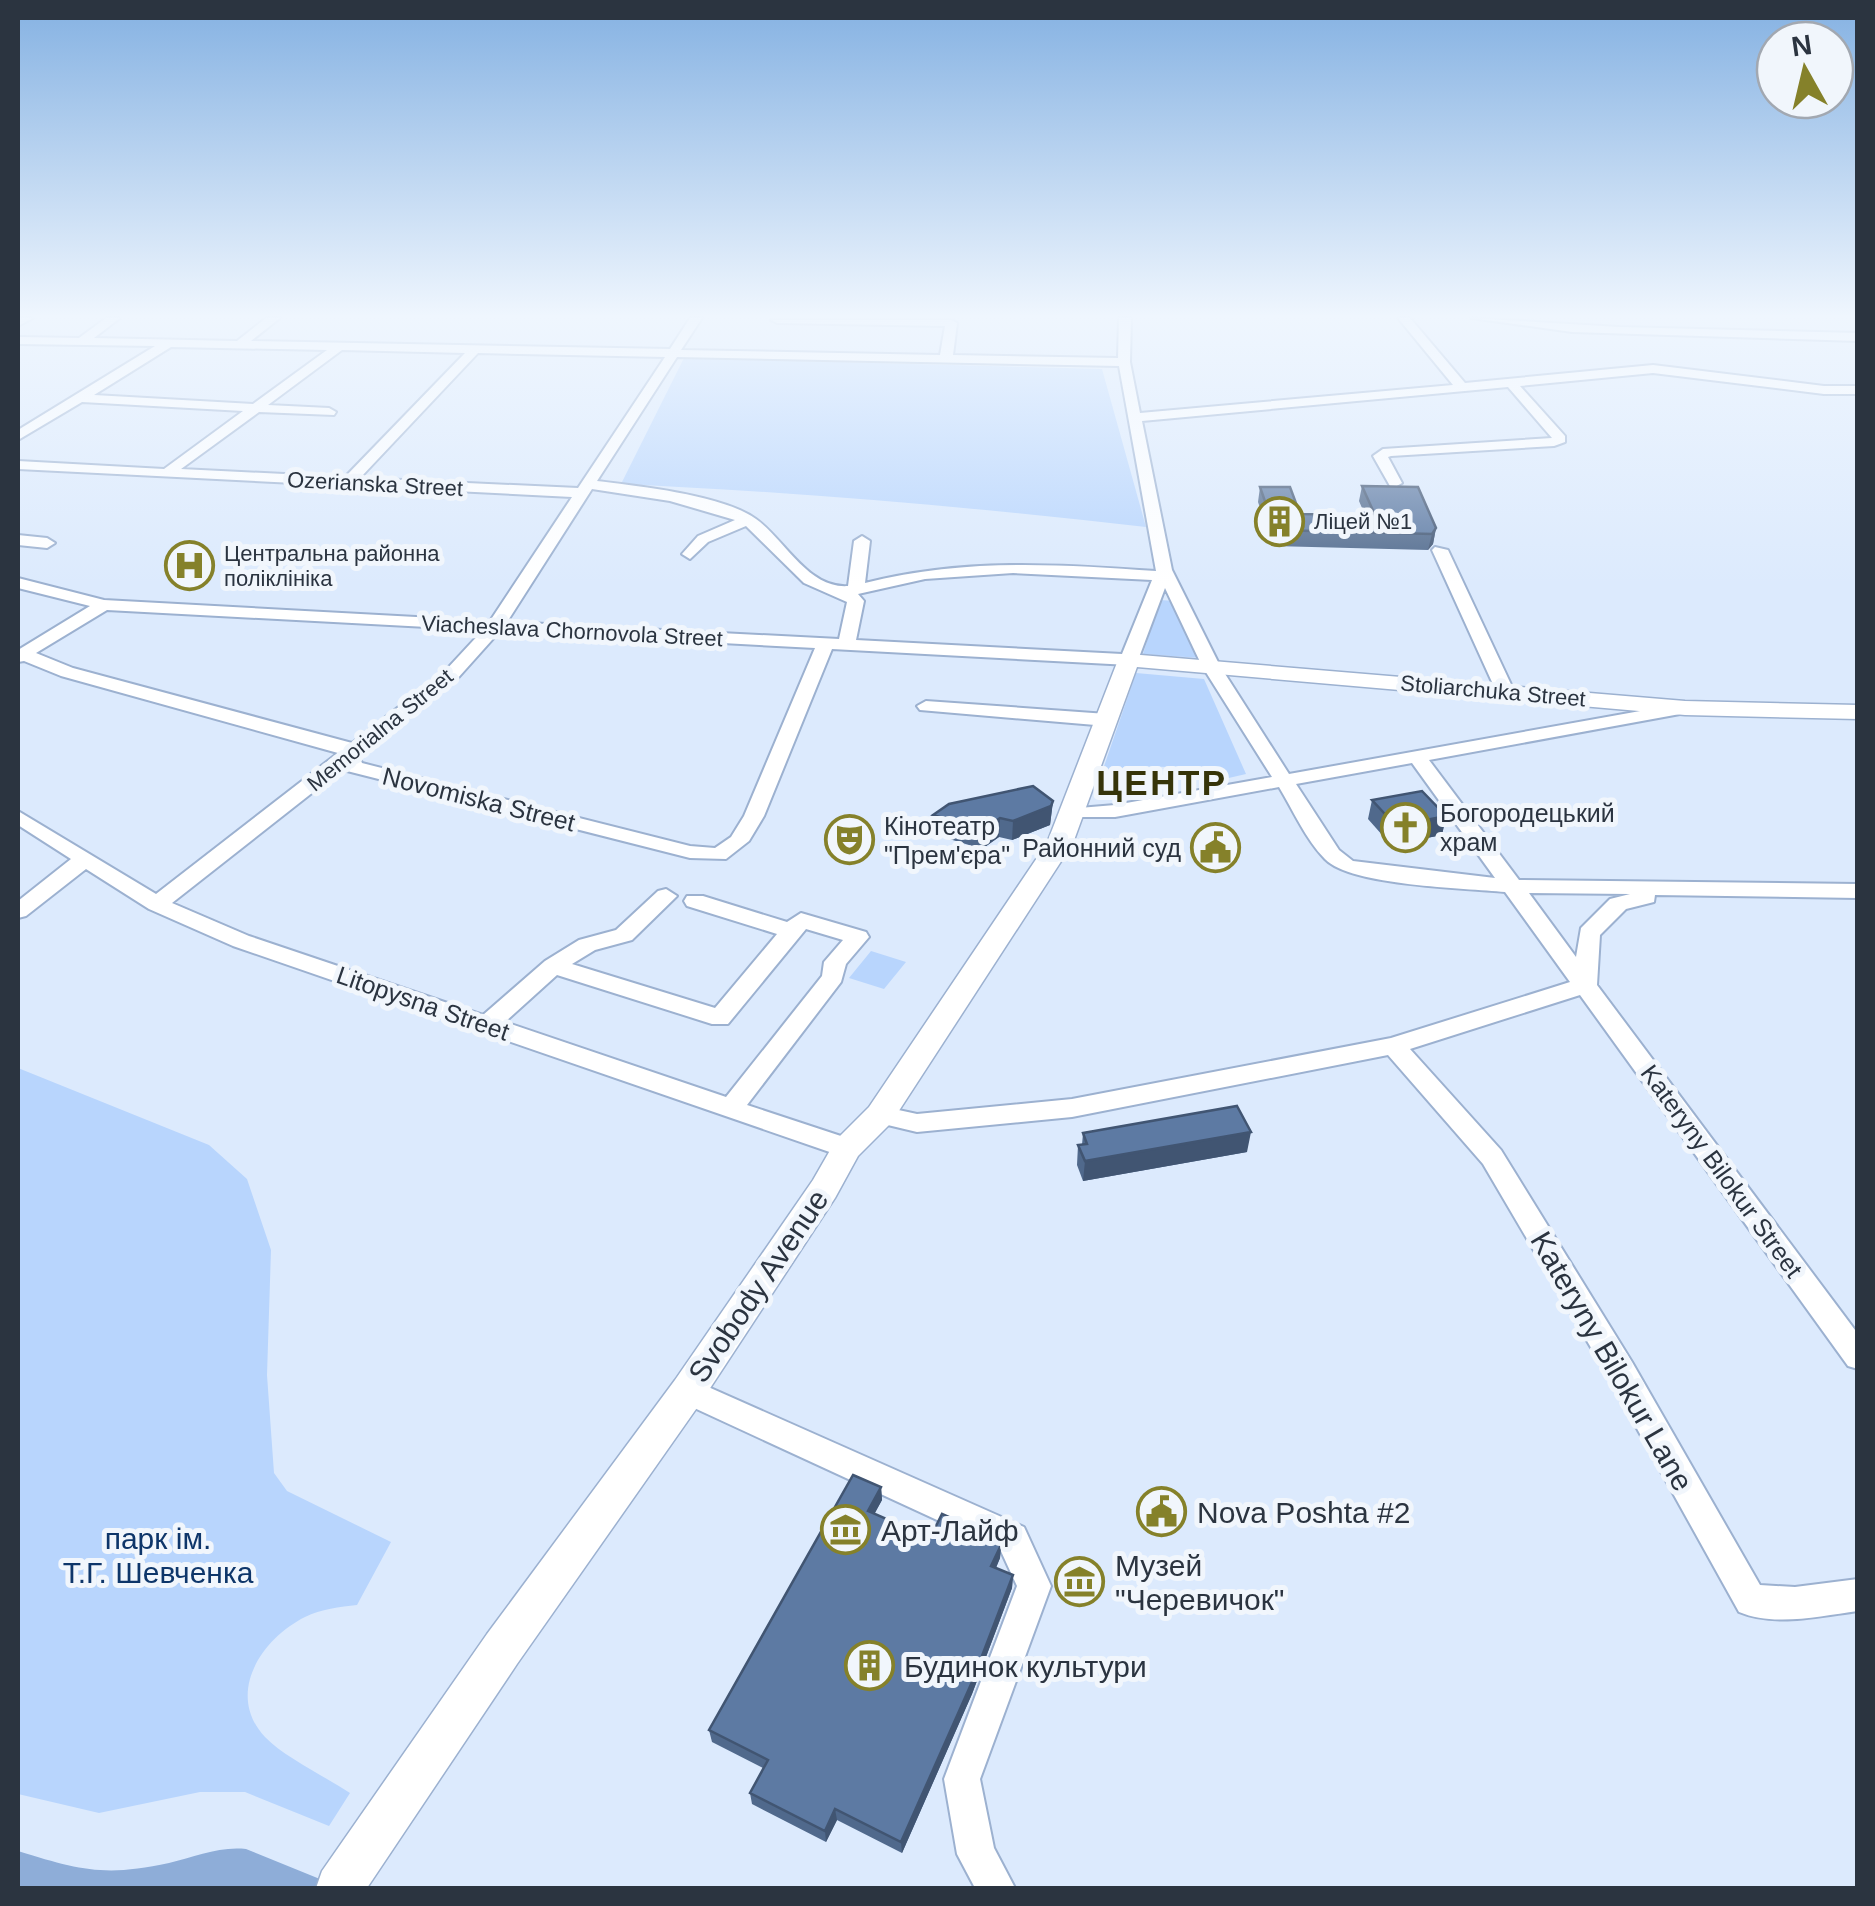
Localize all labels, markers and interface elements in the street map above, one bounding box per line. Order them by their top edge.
north arrow [1755,20,1855,120]
text: N [1789,29,1814,62]
street label: Ozerianska Street [286,467,464,501]
building icon: Ліцей №1 [1253,495,1305,547]
place label: Ліцей №1 [1314,509,1412,534]
hospital icon: Центральна районна поліклініка [163,540,215,592]
place label: Центральна районна поліклініка [224,541,440,591]
street label: Viacheslava Chornovola Street [421,611,723,651]
street label: Memorialna Street [302,664,458,796]
street label: Stoliarchuka Street [1399,670,1587,712]
street label: Novomiska Street [380,762,578,836]
district label: ЦЕНТР [1096,763,1228,802]
place label: Богородецький храм [1440,799,1615,856]
church icon: Богородецький храм [1379,801,1431,853]
place label: Кінотеатр "Прем'єра" [884,812,1010,869]
theatre icon: Кінотеатр "Прем'єра" [823,814,875,866]
public building icon: Районний суд [1190,822,1242,874]
place label: Районний суд [1022,834,1181,862]
street label: Litopysna Street [333,960,513,1046]
street label: Kateryny Bilokur Street [1636,1059,1808,1283]
street label: Svobody Avenue [682,1184,834,1388]
street label: Kateryny Bilokur Lane [1524,1226,1700,1496]
public building icon: Nova Poshta #2 [1136,1486,1188,1538]
place label: Nova Poshta #2 [1197,1496,1410,1529]
museum icon: Арт-Лайф [820,1504,872,1556]
place label: Арт-Лайф [881,1514,1019,1547]
park label: парк ім. Т.Г. Шевченка [63,1522,254,1589]
place label: Музей "Черевичок" [1115,1549,1284,1616]
museum icon: Музей "Черевичок" [1054,1556,1106,1608]
building icon: Будинок культури [843,1640,895,1692]
place label: Будинок культури [904,1650,1147,1683]

